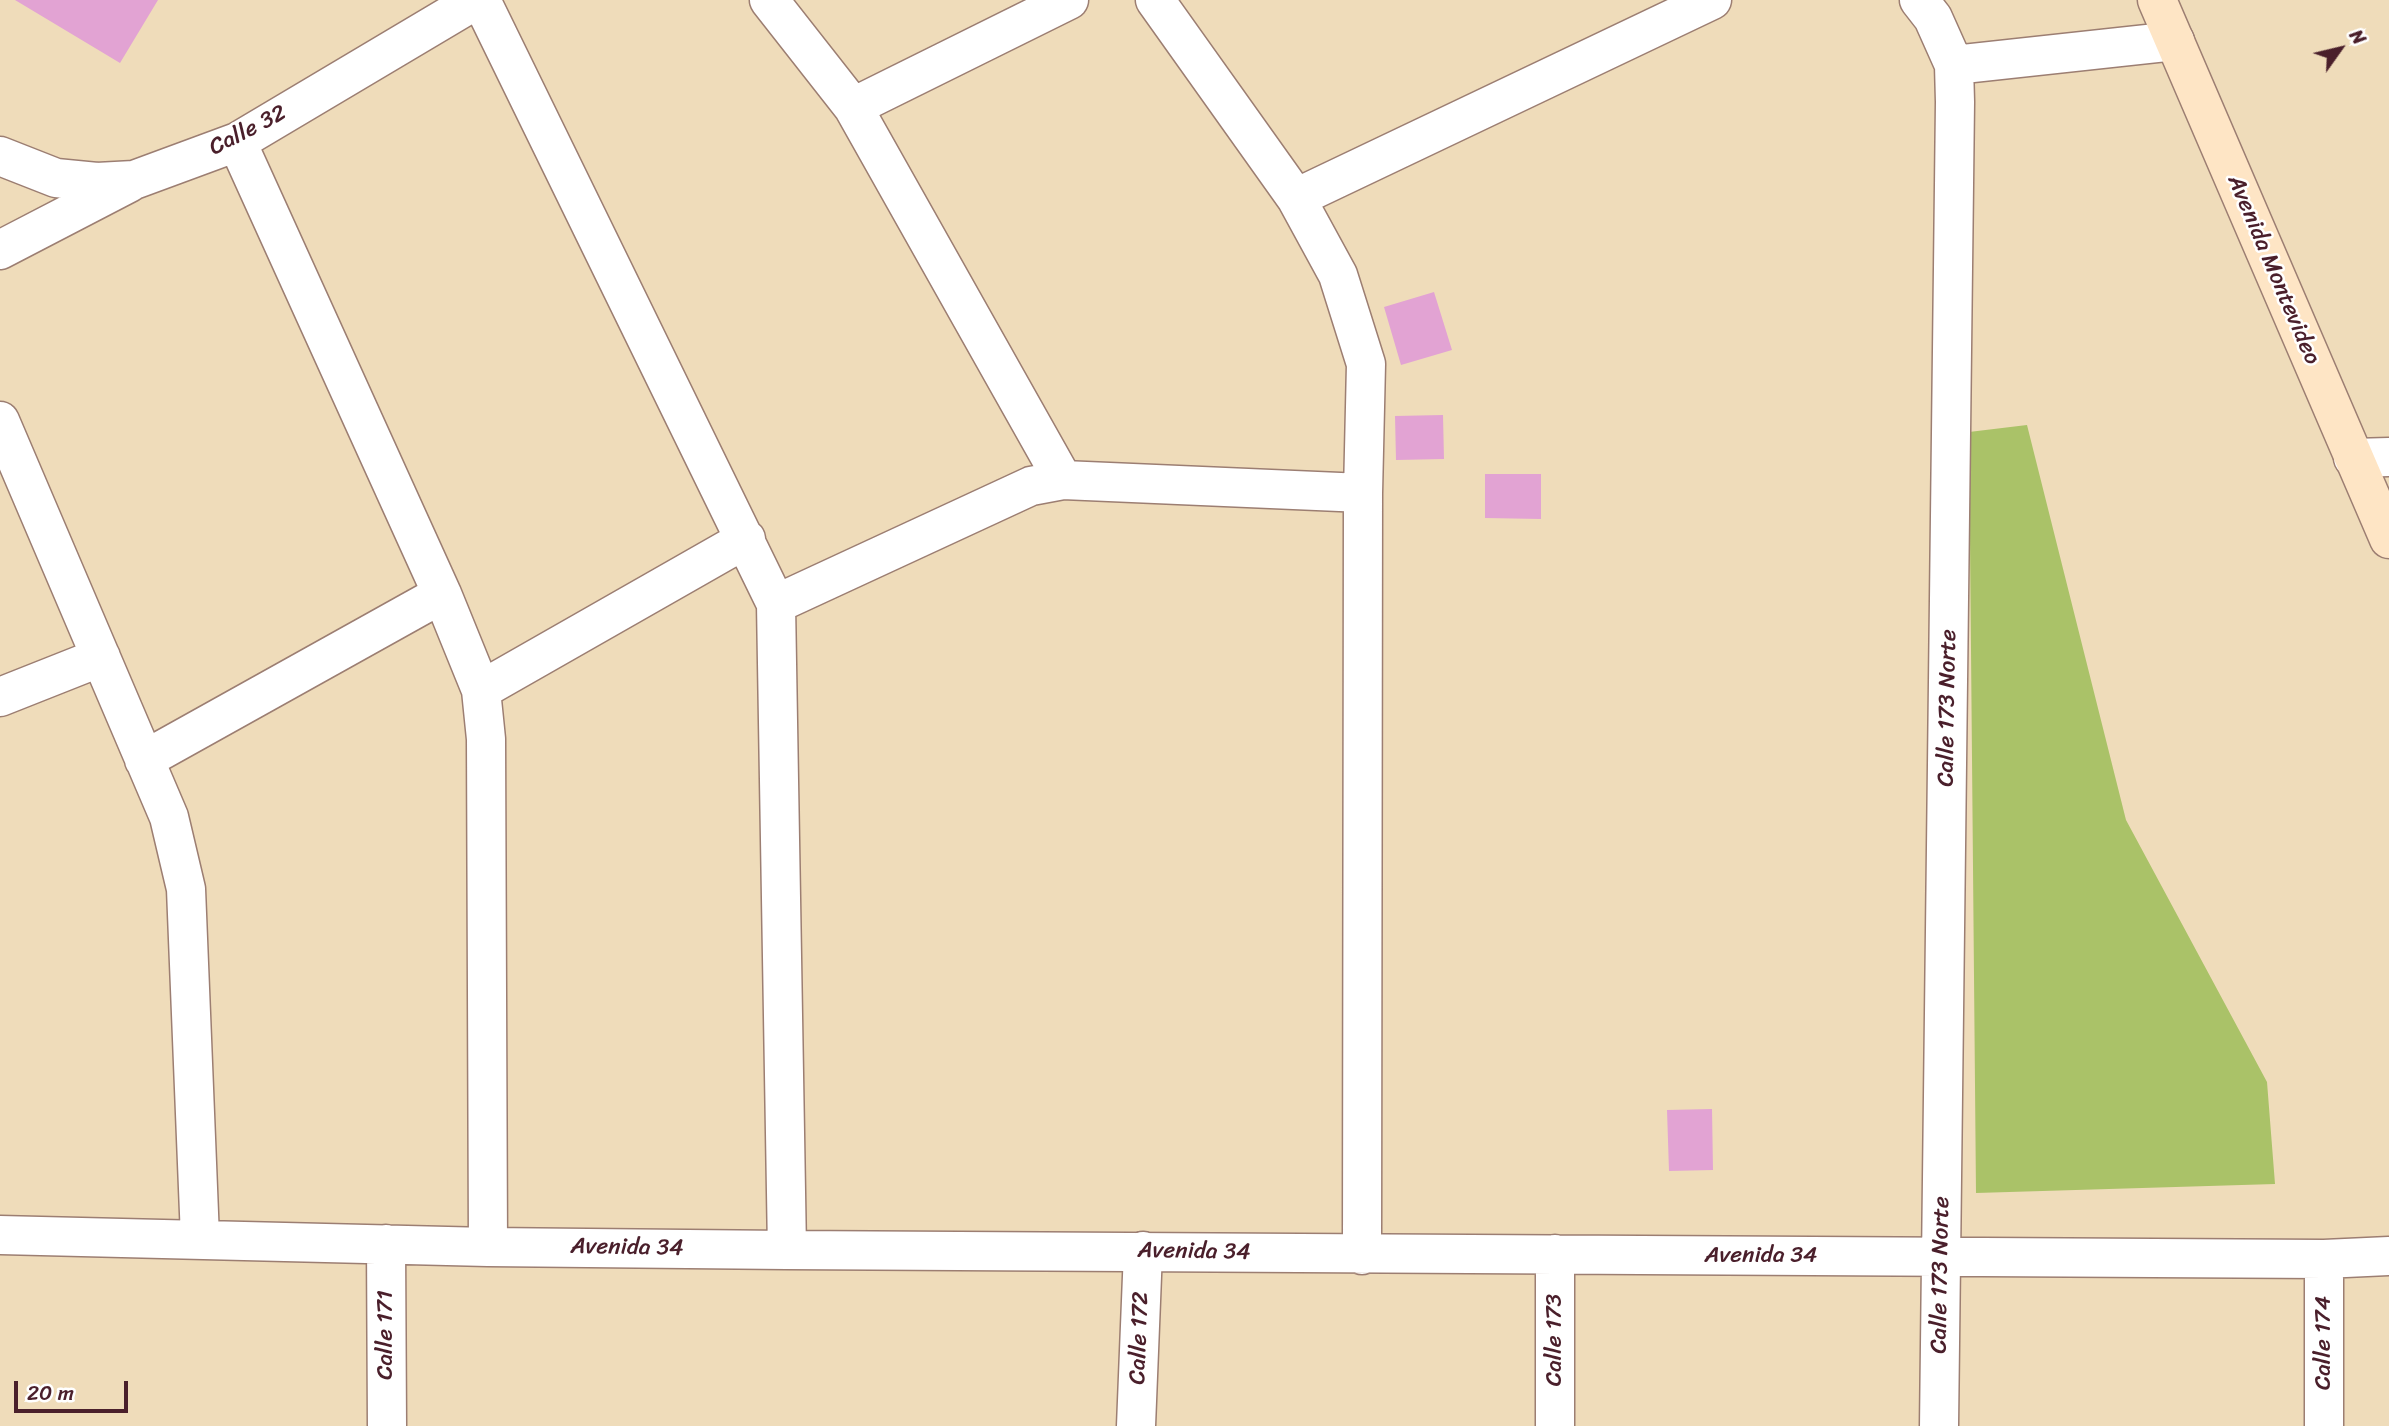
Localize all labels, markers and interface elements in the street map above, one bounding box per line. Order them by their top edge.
north arrow [2305,14,2375,84]
text: N [2340,22,2375,52]
street label: Calle 32 [205,100,291,162]
street label: Avenida Montevideo [2221,171,2325,369]
street label: Calle 173 Norte [1933,629,1963,787]
street label: Calle 173 Norte [1926,1196,1956,1354]
street label: Avenida 34 [570,1233,684,1263]
street label: Avenida 34 [1137,1237,1251,1267]
street label: Avenida 34 [1705,1242,1817,1270]
street label: Calle 171 [372,1290,400,1380]
street label: Calle 172 [1125,1291,1155,1385]
street label: Calle 173 [1541,1294,1569,1386]
street label: Calle 174 [2310,1296,2338,1390]
scale bar [18,1366,131,1410]
text: 20 m [27,1374,74,1412]

